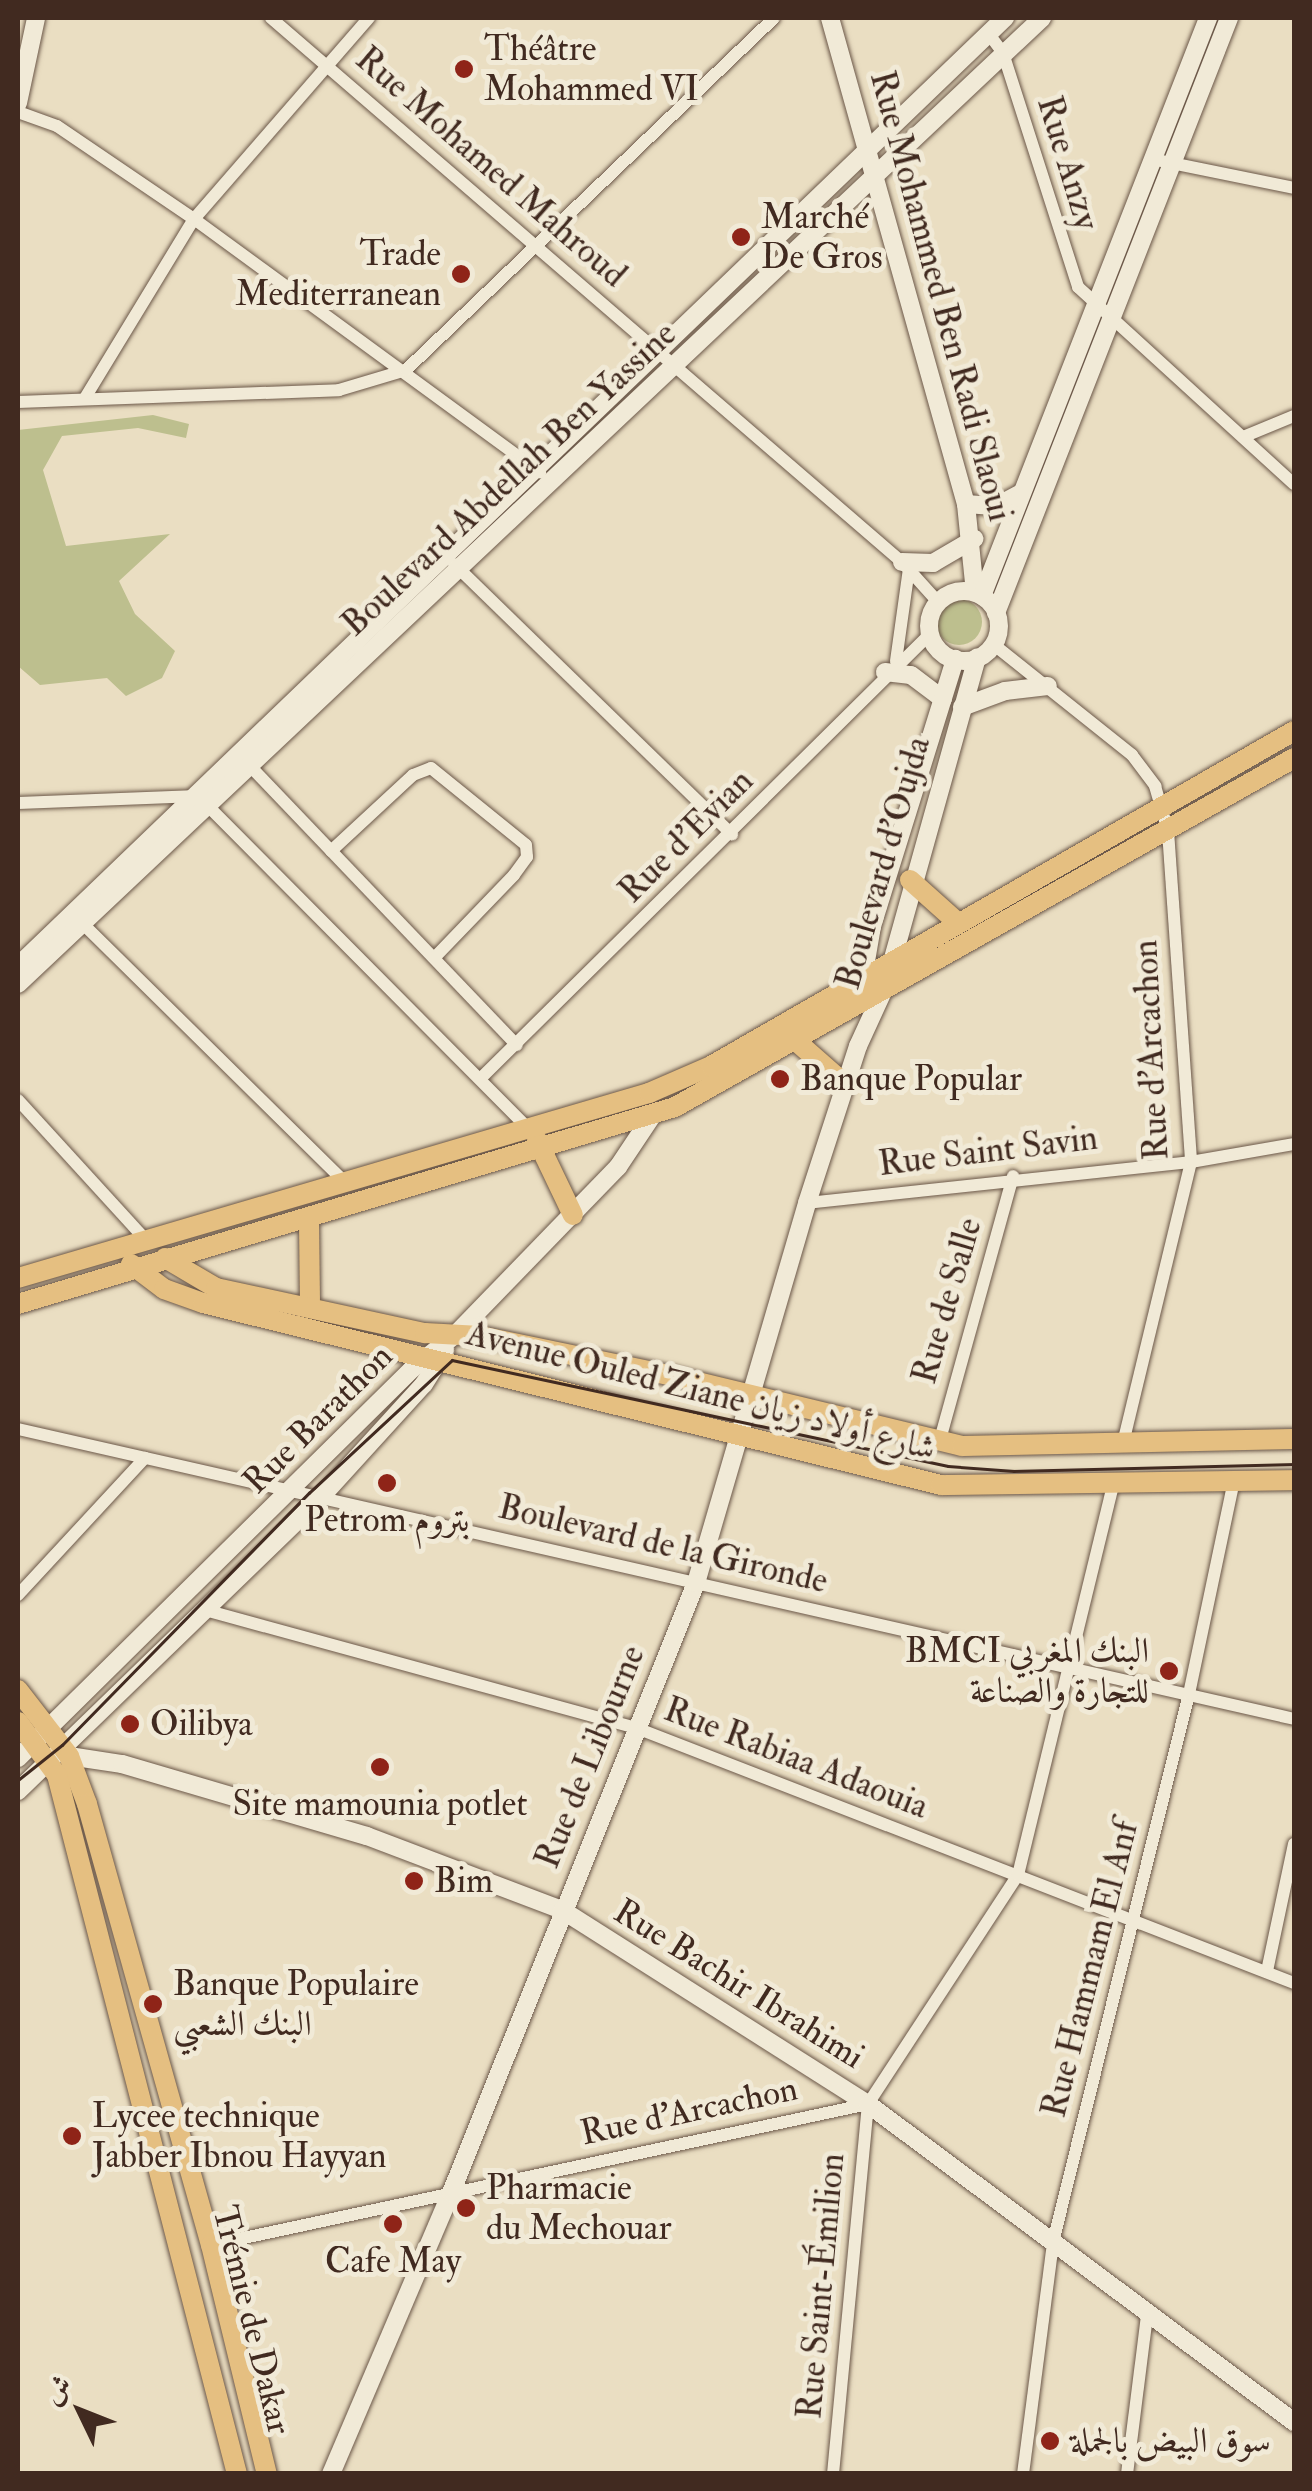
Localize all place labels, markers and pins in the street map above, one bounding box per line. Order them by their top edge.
place label: Théâtre Mohammed VI [484,28,699,110]
marker: Théâtre Mohammed VI [453,58,475,80]
place label: Marché De Gros [761,196,883,278]
marker: Marché De Gros [730,226,752,248]
place label: Trade Mediterranean [235,233,441,315]
marker: Trade Mediterranean [450,263,472,285]
place label: Banque Popular [800,1058,1022,1100]
marker: Banque Popular [769,1068,791,1090]
marker: Petrom بتروم [376,1472,398,1494]
place label: Petrom بتروم [304,1499,470,1541]
place label: BMCI البنك المغربي للتجارة والصناعة [905,1630,1149,1712]
marker: BMCI البنك المغربي للتجارة والصناعة [1158,1660,1180,1682]
place label: Oilibya [150,1703,253,1745]
marker: Oilibya [119,1713,141,1735]
marker: Site mamounia potlet [369,1756,391,1778]
place label: Site mamounia potlet [232,1783,528,1825]
place label: Bim [434,1860,493,1902]
marker: Bim [403,1870,425,1892]
place label: Banque Populaire البنك الشعبي [173,1963,419,2045]
marker: Banque Populaire البنك الشعبي [142,1993,164,2015]
place label: Lycee technique Jabber Ibnou Hayyan [92,2095,387,2177]
marker: Lycee technique Jabber Ibnou Hayyan [61,2125,83,2147]
place label: Pharmacie du Mechouar [486,2167,671,2249]
marker: Pharmacie du Mechouar [455,2197,477,2219]
marker: Cafe May [382,2213,404,2235]
place label: Cafe May [325,2240,461,2282]
place label: سوق البيض بالجملة [1070,2420,1271,2462]
marker: سوق البيض بالجملة [1039,2430,1061,2452]

